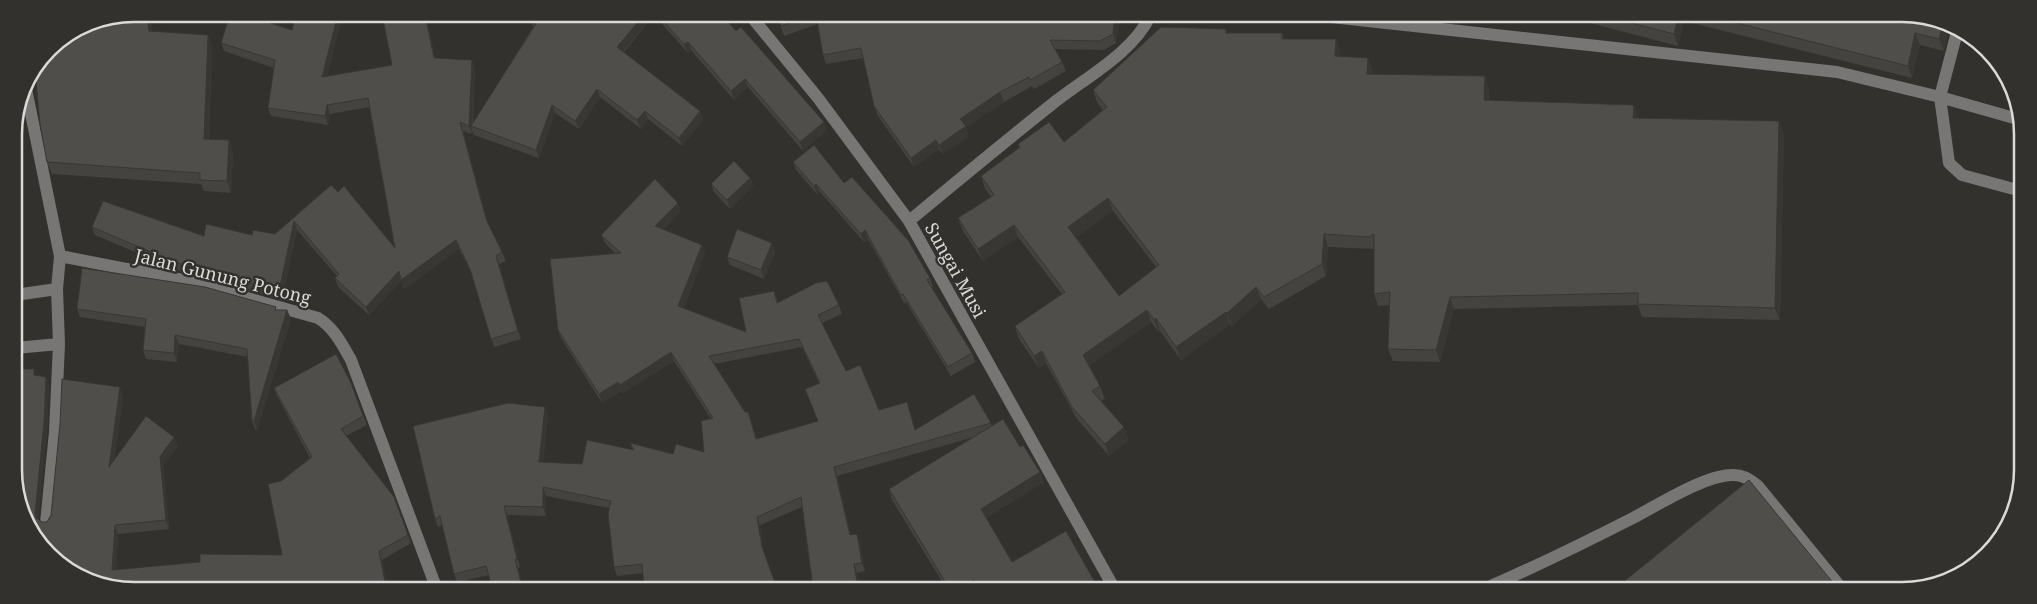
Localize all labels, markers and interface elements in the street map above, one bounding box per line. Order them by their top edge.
street label: Sungai Musi [920,218,992,322]
street label: Jalan Gunung Potong [131,242,314,310]

